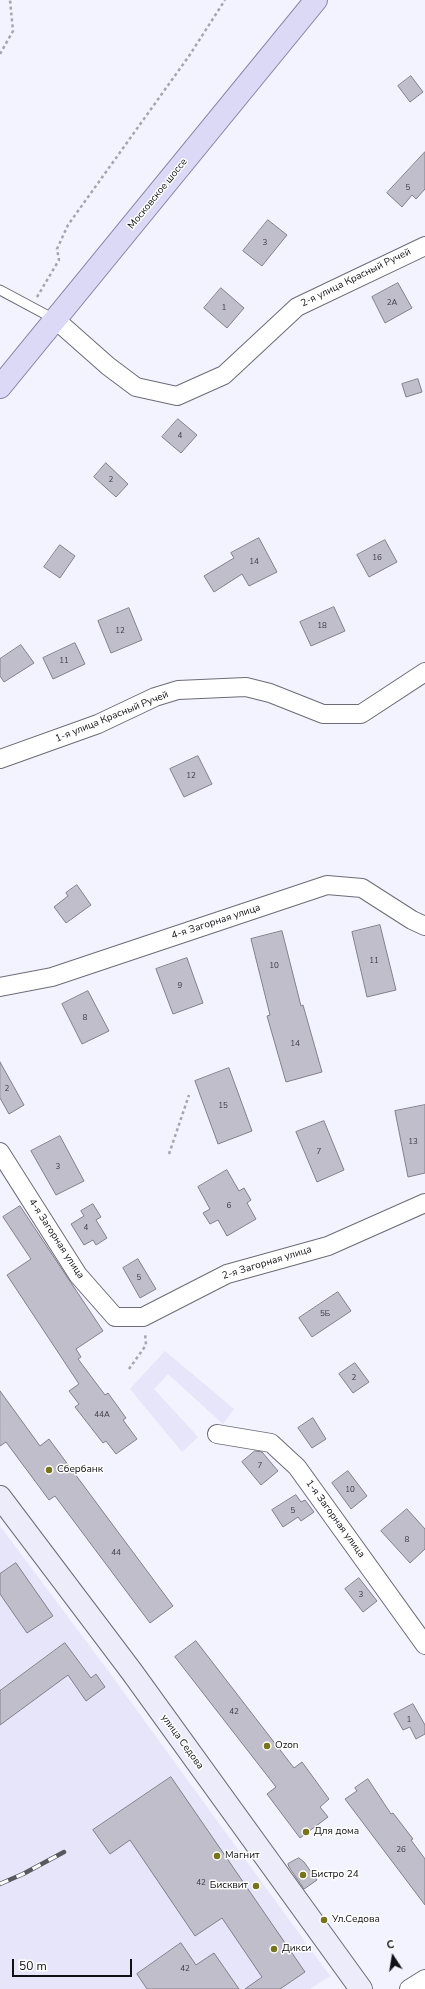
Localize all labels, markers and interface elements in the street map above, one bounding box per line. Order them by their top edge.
street label: Московское шоссе [126,156,190,232]
house number: 5 [406,183,410,193]
house number: 3 [263,238,267,248]
street label: 2-я улица Красный Ручей [299,246,413,310]
house number: 2А [387,298,397,308]
house number: 1 [222,303,226,313]
house number: 4 [178,431,182,441]
house number: 2 [109,475,113,485]
house number: 16 [372,553,382,563]
house number: 14 [249,557,259,567]
house number: 18 [317,621,327,631]
house number: 12 [115,626,125,636]
house number: 11 [59,656,69,666]
street label: 1-я улица Красный Ручей [54,689,170,745]
house number: 12 [186,771,196,781]
street label: 4-я Загорная улица [170,902,262,942]
house number: 11 [369,956,379,966]
house number: 10 [269,961,279,971]
house number: 9 [178,981,182,991]
house number: 8 [83,1013,87,1023]
house number: 14 [290,1039,300,1049]
house number: 2 [5,1084,9,1094]
house number: 15 [218,1101,228,1111]
house number: 13 [408,1137,418,1147]
house number: 7 [317,1147,321,1157]
house number: 3 [56,1162,60,1172]
street label: 4-я Загорная улица [26,1197,86,1281]
house number: 6 [227,1201,231,1211]
house number: 4 [84,1223,88,1233]
street label: 2-я Загорная улица [221,1244,313,1282]
house number: 5 [137,1273,141,1283]
house number: 5Б [320,1309,330,1319]
house number: 2 [352,1373,356,1383]
house number: 44А [94,1410,110,1420]
house number: 7 [258,1461,262,1471]
place label: Сбербанк [57,1464,103,1476]
marker: Сбербанк [44,1465,54,1475]
street label: 1-я Загорная улица [303,1478,367,1560]
house number: 10 [345,1485,355,1495]
house number: 5 [291,1506,295,1516]
house number: 8 [405,1535,409,1545]
house number: 44 [111,1548,121,1558]
house number: 3 [359,1590,363,1600]
house number: 42 [229,1707,239,1717]
street label: улица Седова [158,1712,206,1772]
house number: 1 [407,1715,411,1725]
place label: Ozon [275,1740,298,1752]
marker: Ozon [262,1741,272,1751]
place label: Для дома [314,1826,359,1838]
marker: Для дома [301,1827,311,1837]
house number: 26 [396,1845,406,1855]
place label: Магнит [225,1850,259,1862]
marker: Магнит [212,1851,222,1861]
place label: Бистро 24 [311,1869,359,1881]
marker: Бистро 24 [298,1870,308,1880]
house number: 42 [196,1878,206,1888]
place label: Бисквит [210,1880,248,1892]
marker: Бисквит [251,1881,261,1891]
place label: Ул.Седова [332,1914,380,1926]
marker: Ул.Седова [319,1915,329,1925]
north arrow [373,1937,413,1977]
text: С [385,1937,396,1953]
place label: Дикси [282,1943,311,1955]
marker: Дикси [269,1944,279,1954]
scale bar [14,1951,134,1977]
text: 50 m [19,1958,47,1974]
house number: 42 [180,1964,190,1974]

